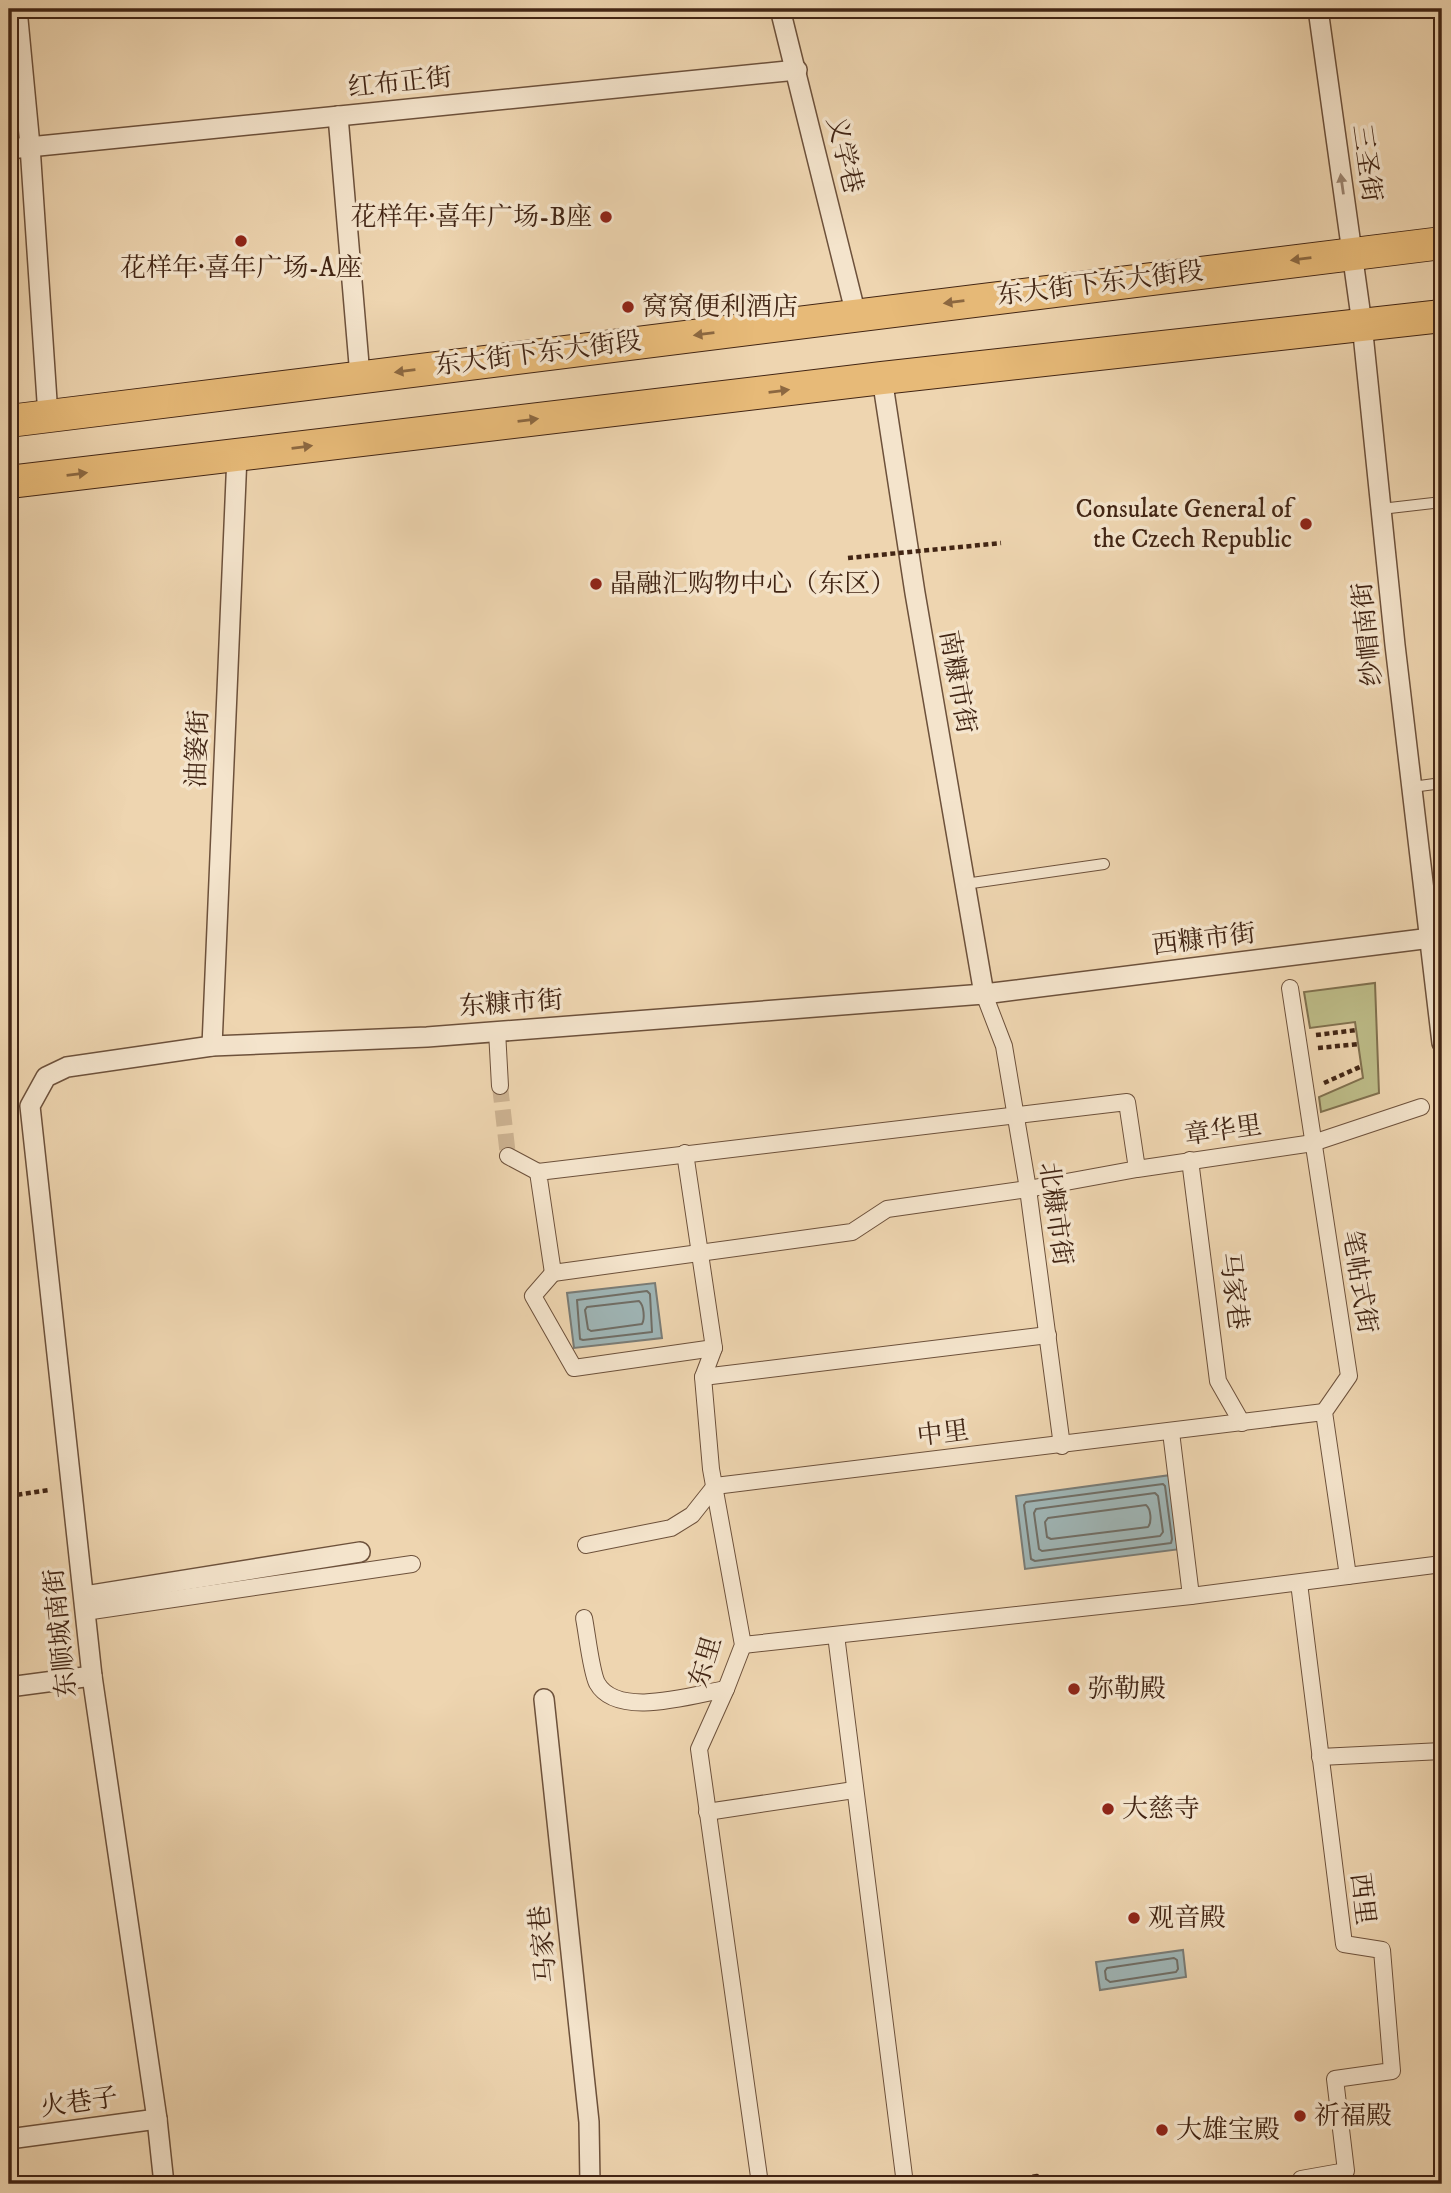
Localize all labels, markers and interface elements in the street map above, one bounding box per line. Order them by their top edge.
street label: 红布正街 [347,61,453,105]
street label: 义学巷 [819,113,869,197]
street label: 三圣街 [1344,122,1388,204]
one-way arrow [1336,173,1347,195]
place label: 花样年·喜年广场-B座 [351,201,592,234]
marker: 花样年·喜年广场-B座 [598,209,614,225]
marker: 花样年·喜年广场-A座 [233,233,249,249]
place label: 花样年·喜年广场-A座 [120,252,362,285]
one-way arrow [1290,253,1312,264]
street label: 东大街下东大街段 [995,255,1205,313]
place label: 窝窝便利酒店 [642,291,798,324]
one-way arrow [943,297,965,308]
marker: 窝窝便利酒店 [620,299,636,315]
street label: 东大街下东大街段 [433,325,643,383]
one-way arrow [693,328,715,339]
one-way arrow [394,365,416,376]
one-way arrow [768,385,790,396]
one-way arrow [518,415,540,426]
one-way arrow [292,442,314,453]
one-way arrow [66,468,88,479]
place label: Consulate General of the Czech Republic [1076,493,1296,556]
marker: Consulate General of the Czech Republic [1298,516,1314,532]
place label: 晶融汇购物中心（东区） [610,568,896,601]
marker: 晶融汇购物中心（东区） [588,576,604,592]
street label: 纱帽南街 [1346,581,1390,687]
street label: 南糠市街 [932,628,982,736]
street label: 油篓街 [180,709,216,789]
street label: 西糠市街 [1150,917,1258,963]
street label: 东糠市街 [458,984,564,1024]
street label: 章华里 [1182,1109,1264,1153]
street label: 北糠市街 [1031,1160,1079,1268]
street label: 笔帖式街 [1335,1228,1383,1336]
street label: 马家巷 [1212,1250,1254,1332]
street label: 中里 [915,1414,971,1454]
street label: 东顺城南街 [38,1567,84,1699]
street label: 东里 [683,1632,729,1692]
place label: 弥勒殿 [1088,1673,1166,1706]
marker: 弥勒殿 [1066,1681,1082,1697]
place label: 大慈寺 [1122,1793,1200,1826]
marker: 大慈寺 [1100,1801,1116,1817]
street label: 西里 [1342,1871,1382,1927]
place label: 观音殿 [1148,1902,1226,1935]
street label: 马家巷 [524,1903,564,1985]
marker: 观音殿 [1126,1910,1142,1926]
street label: 火巷子 [38,2081,120,2125]
place label: 祈福殿 [1314,2100,1392,2133]
marker: 祈福殿 [1292,2108,1308,2124]
place label: 大雄宝殿 [1176,2114,1280,2147]
marker: 大雄宝殿 [1154,2122,1170,2138]

